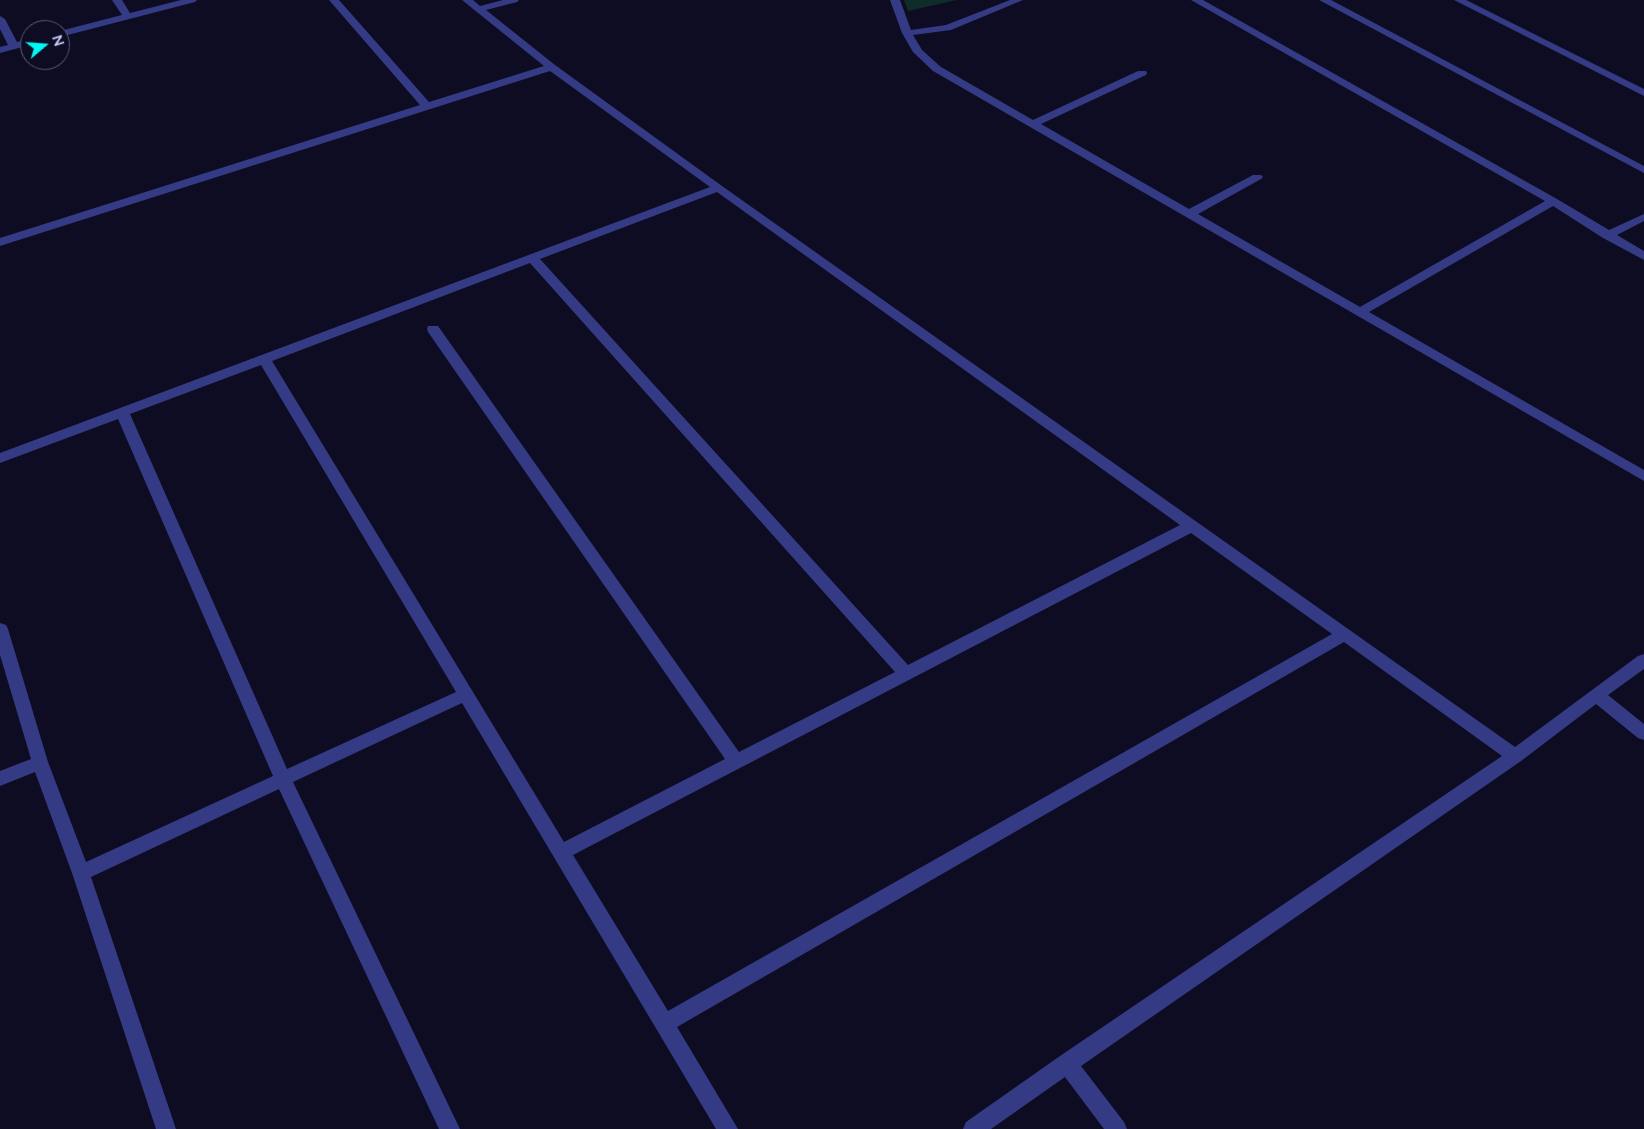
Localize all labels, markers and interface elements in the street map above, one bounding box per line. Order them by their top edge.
north arrow [20,20,70,70]
text: N [49,33,69,48]

